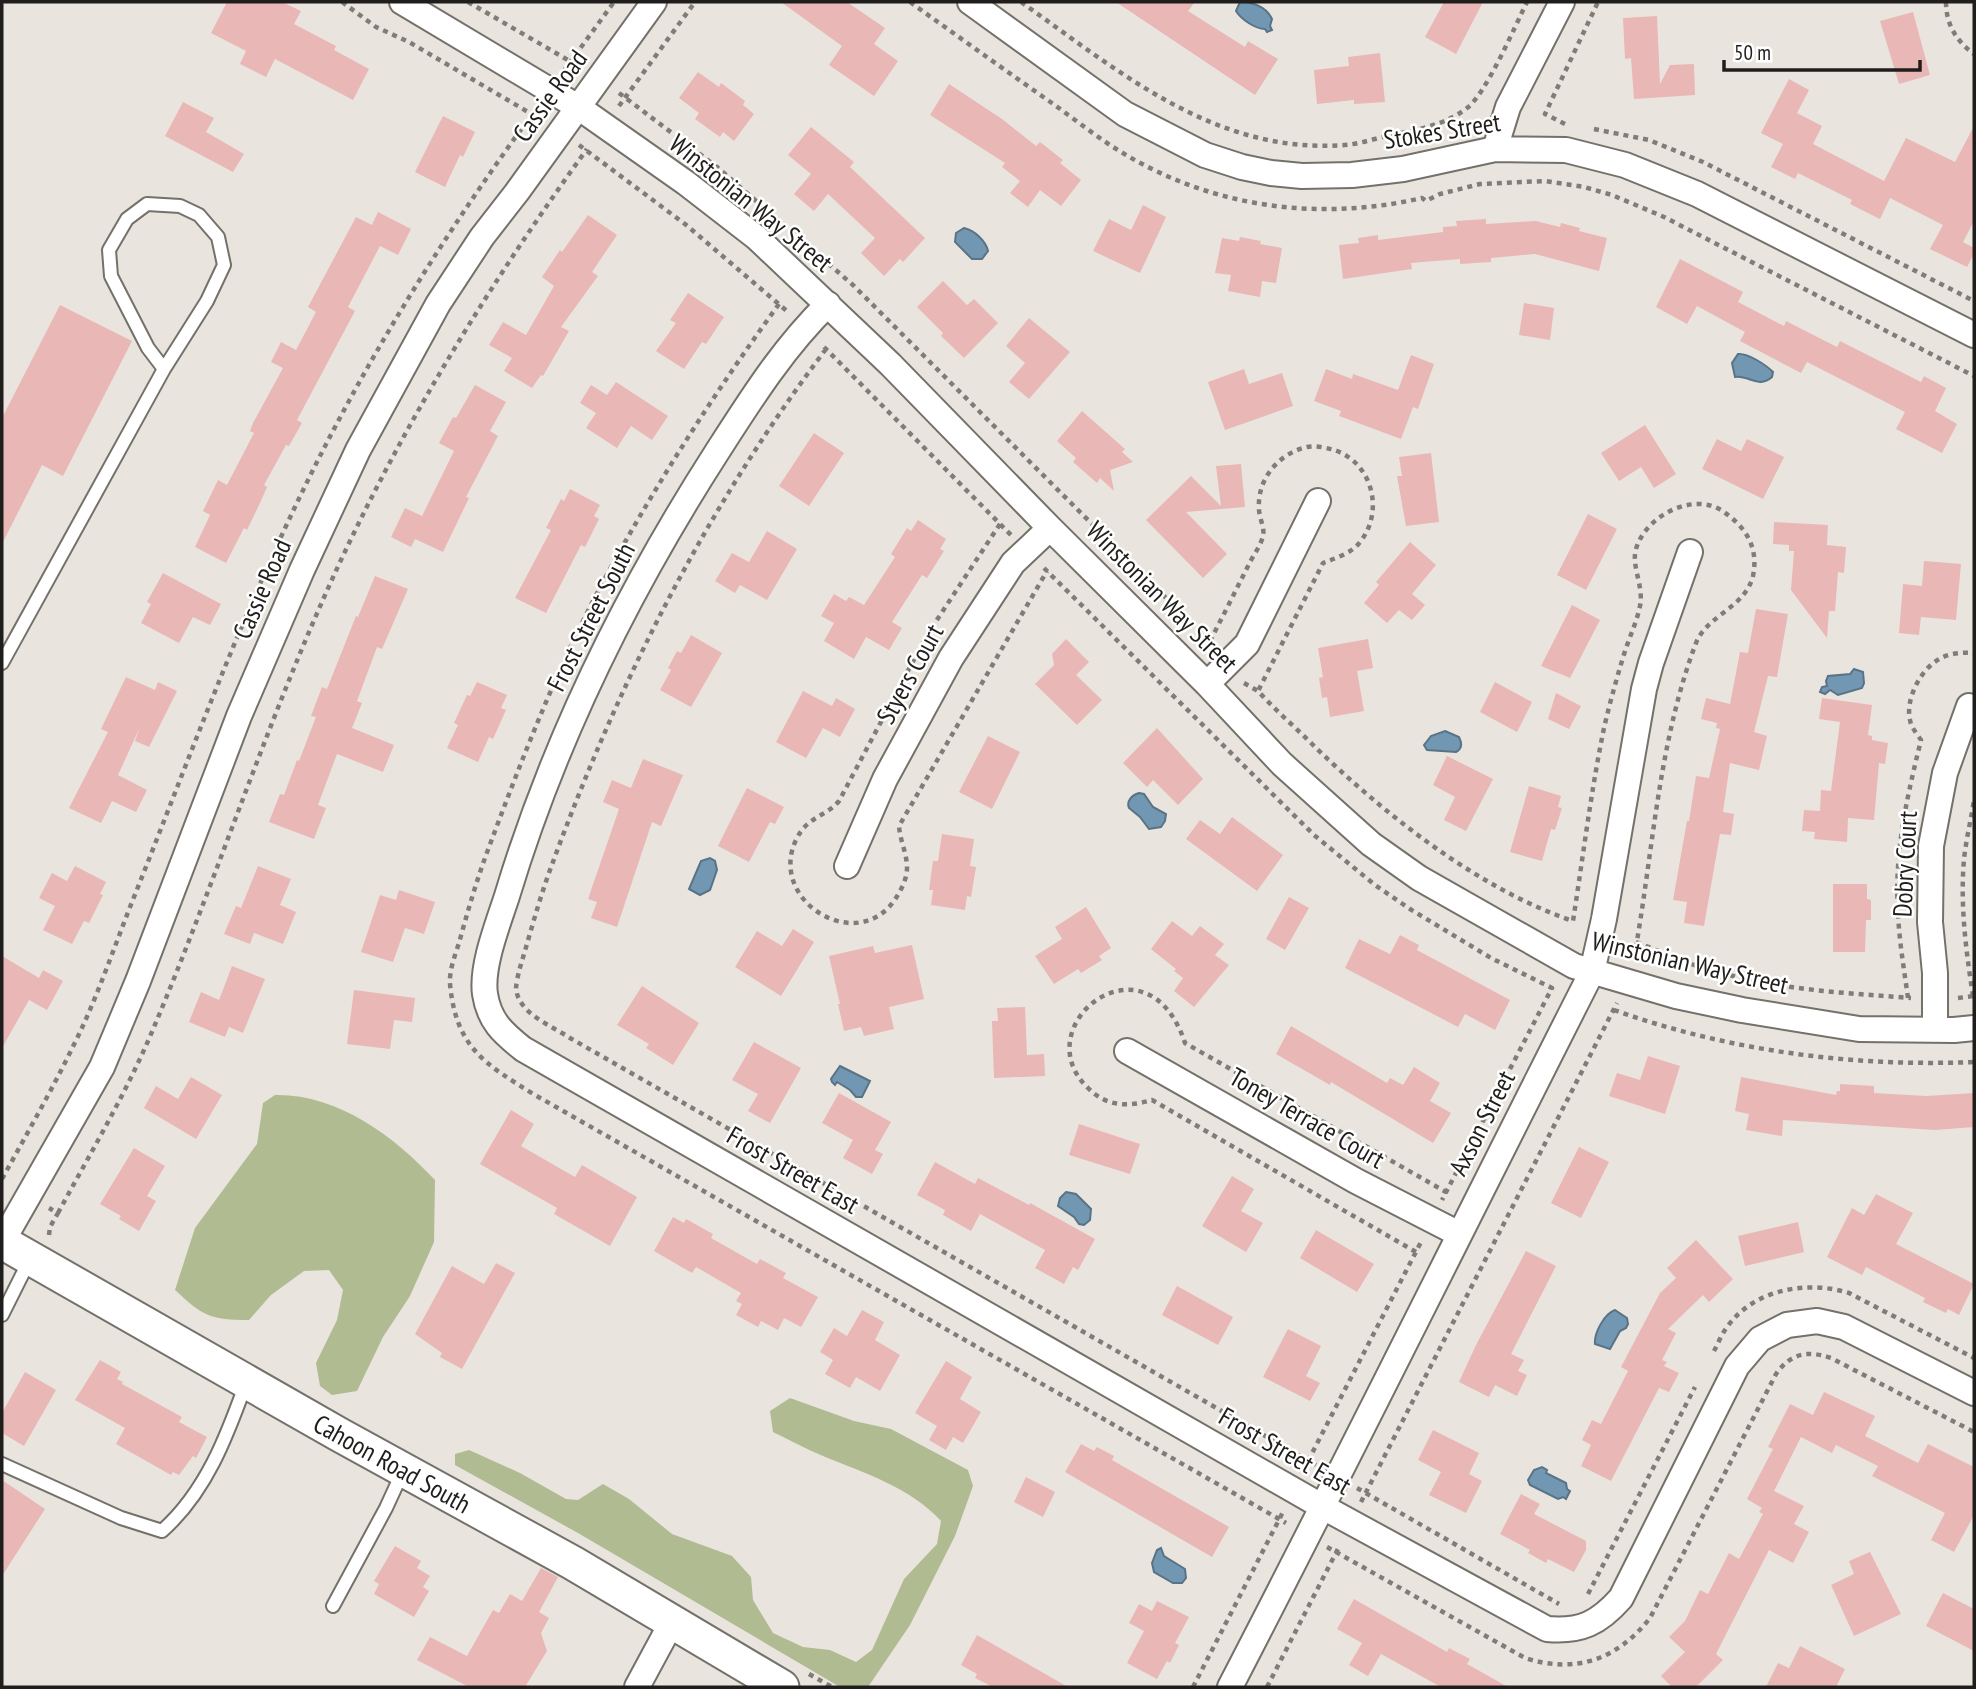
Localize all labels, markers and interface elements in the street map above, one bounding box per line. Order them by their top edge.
scale bar [1724,28,1920,72]
text: 50 m [1734,39,1771,66]
street label: Cassie Road [505,43,594,148]
street label: Stokes Street [1381,105,1503,156]
street label: Winstonian Way Street [663,127,840,279]
street label: Winstonian Way Street [1080,514,1245,679]
street label: Cassie Road [225,534,298,644]
street label: Frost Street South [539,537,642,696]
street label: Styers Court [869,618,950,729]
street label: Dobry Court [1885,810,1924,918]
street label: Winstonian Way Street [1589,924,1792,1001]
street label: Toney Terrace Court [1224,1060,1391,1175]
street label: Axson Street [1441,1065,1522,1181]
street label: Frost Street East [721,1118,865,1221]
street label: Frost Street East [1213,1399,1357,1502]
street label: Cahoon Road South [308,1407,477,1520]

